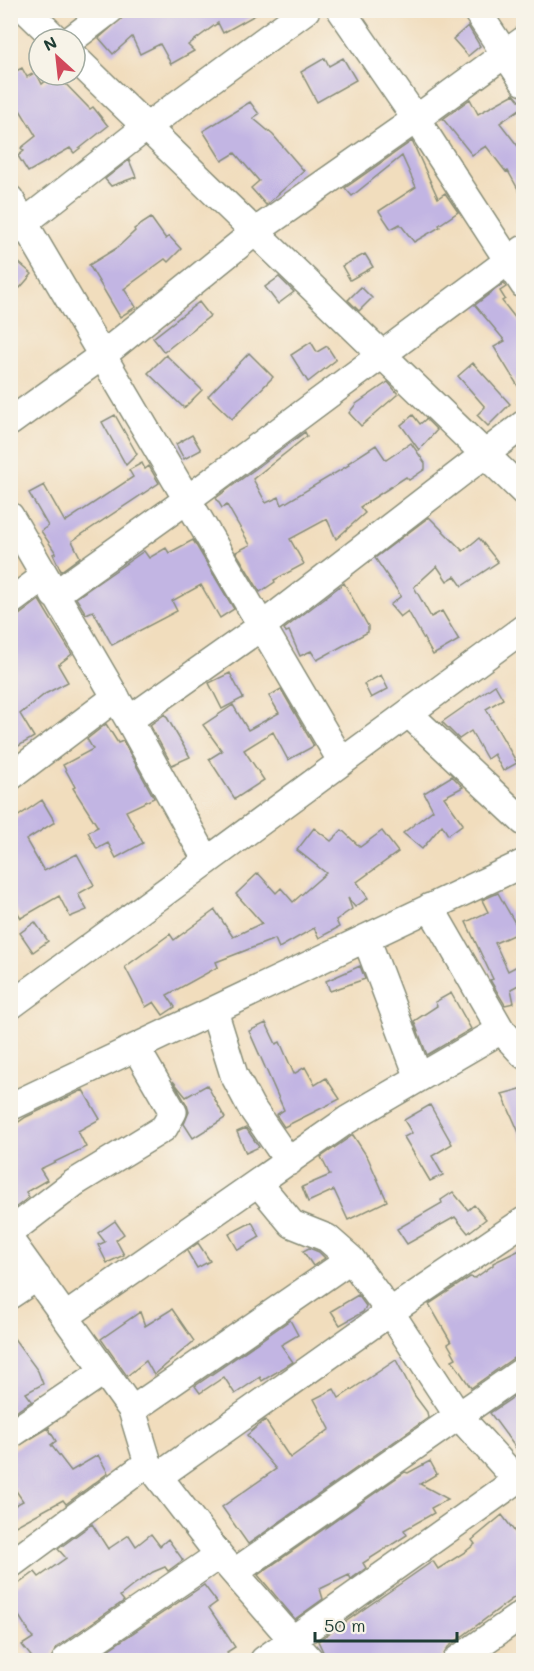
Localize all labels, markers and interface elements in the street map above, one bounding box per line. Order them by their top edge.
north arrow [27,27,87,87]
text: N [40,31,60,55]
scale bar [315,1605,458,1643]
text: 50 m [324,1613,366,1637]

